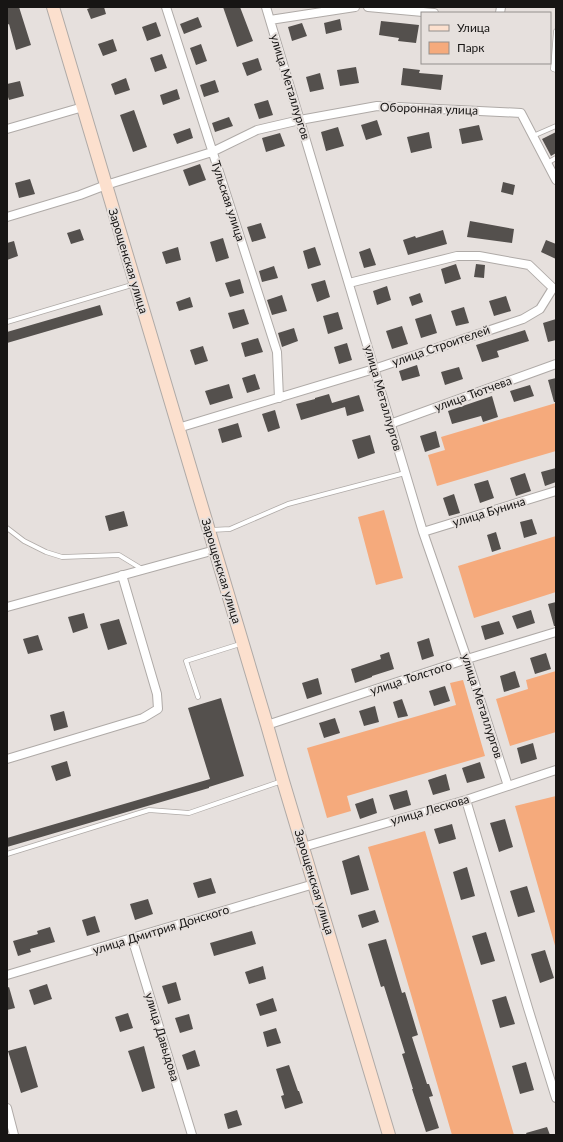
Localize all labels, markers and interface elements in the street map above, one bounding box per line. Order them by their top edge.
legend [421,12,551,64]
text: Улица [457,20,490,35]
street label: улица Металлургов [267,32,314,141]
text: Парк [457,40,485,55]
street label: Оборонная улица [380,99,478,118]
street label: Тульская улица [208,159,249,243]
street label: Зарощенская улица [105,206,152,315]
street label: улица Строителей [390,322,492,369]
street label: улица Металлургов [361,343,406,453]
street label: улица Тютчева [432,373,514,414]
street label: улица Бунина [451,493,527,530]
street label: Зарощенская улица [198,516,245,625]
street label: улица Металлургов [458,652,507,760]
street label: улица Толстого [368,657,454,698]
street label: улица Лескова [389,791,471,828]
street label: Зарощенская улица [291,827,338,936]
street label: улица Дмитрия Донского [91,902,231,957]
street label: улица Давыдова [142,991,183,1083]

